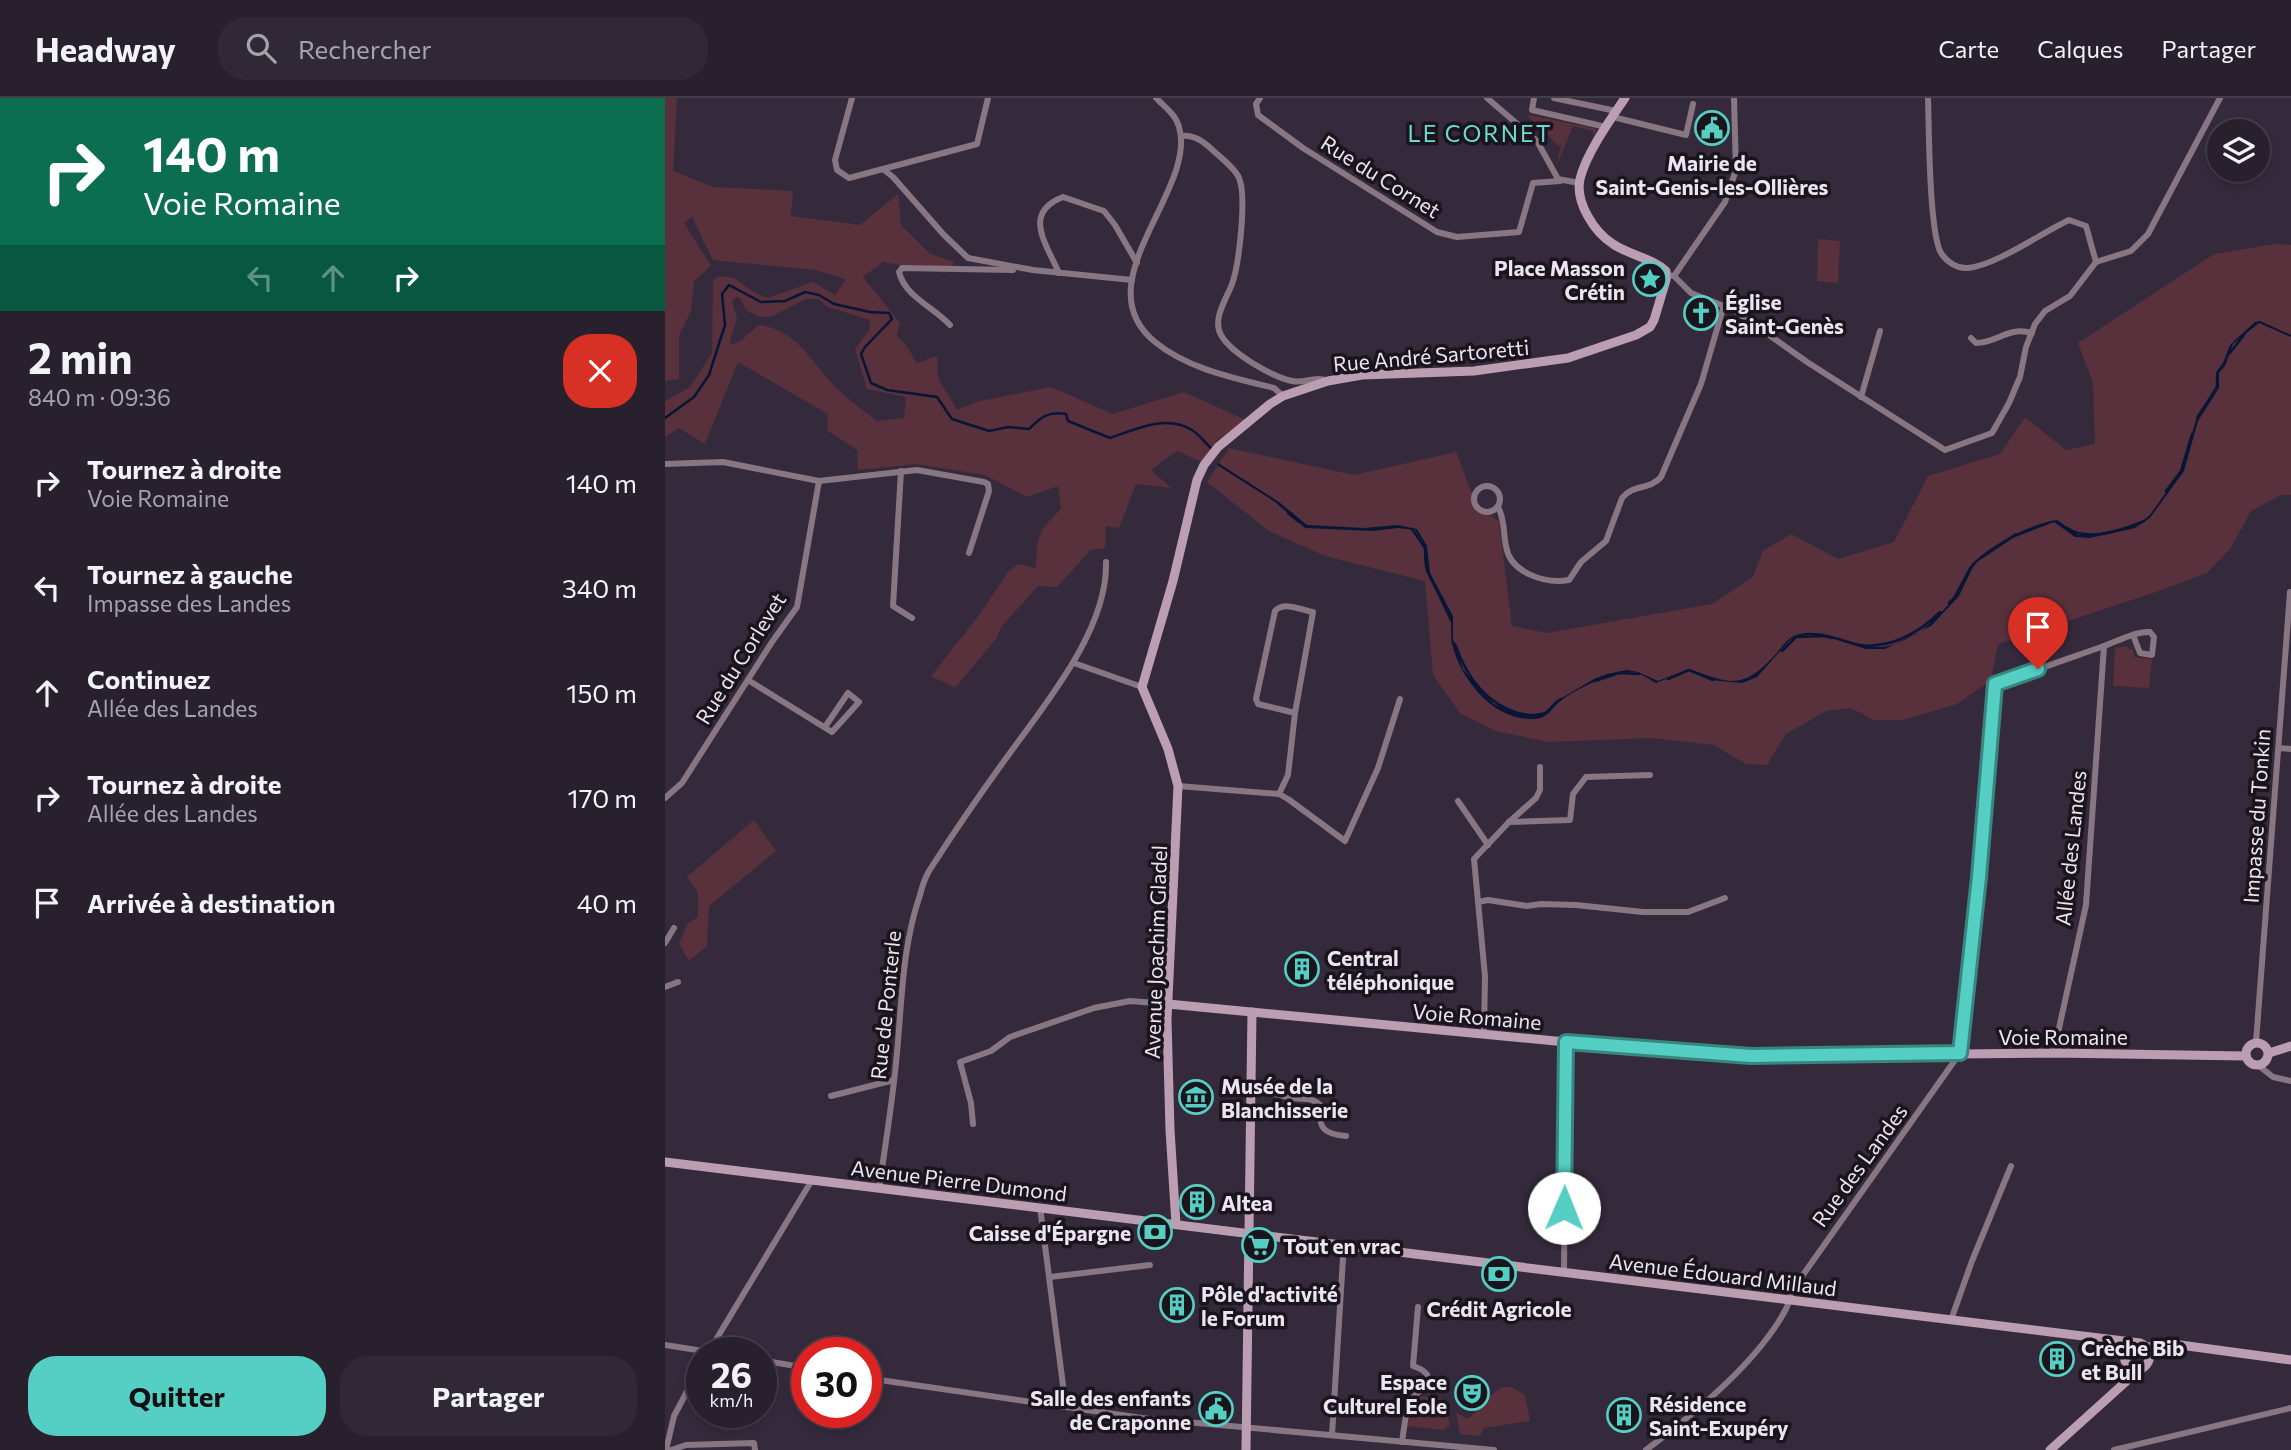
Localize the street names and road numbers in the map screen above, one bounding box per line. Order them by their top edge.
street label: Rue du Cornet [1317,129,1445,223]
street label: Rue André Sartoretti [1332,334,1530,376]
street label: Rue du Corlevet [690,588,790,728]
street label: Impasse du Tonkin [2237,728,2275,904]
street label: Allée des Landes [2049,769,2091,927]
street label: Avenue Joachim Gladel [1139,845,1171,1059]
street label: Rue de Ponterle [865,929,905,1081]
street label: Voie Romaine [1411,998,1543,1034]
street label: Voie Romaine [1998,1024,2128,1049]
street label: Rue des Landes [1806,1099,1912,1231]
street label: Avenue Pierre Dumond [850,1154,1068,1206]
street label: Avenue Édouard Millaud [1608,1248,1838,1300]

